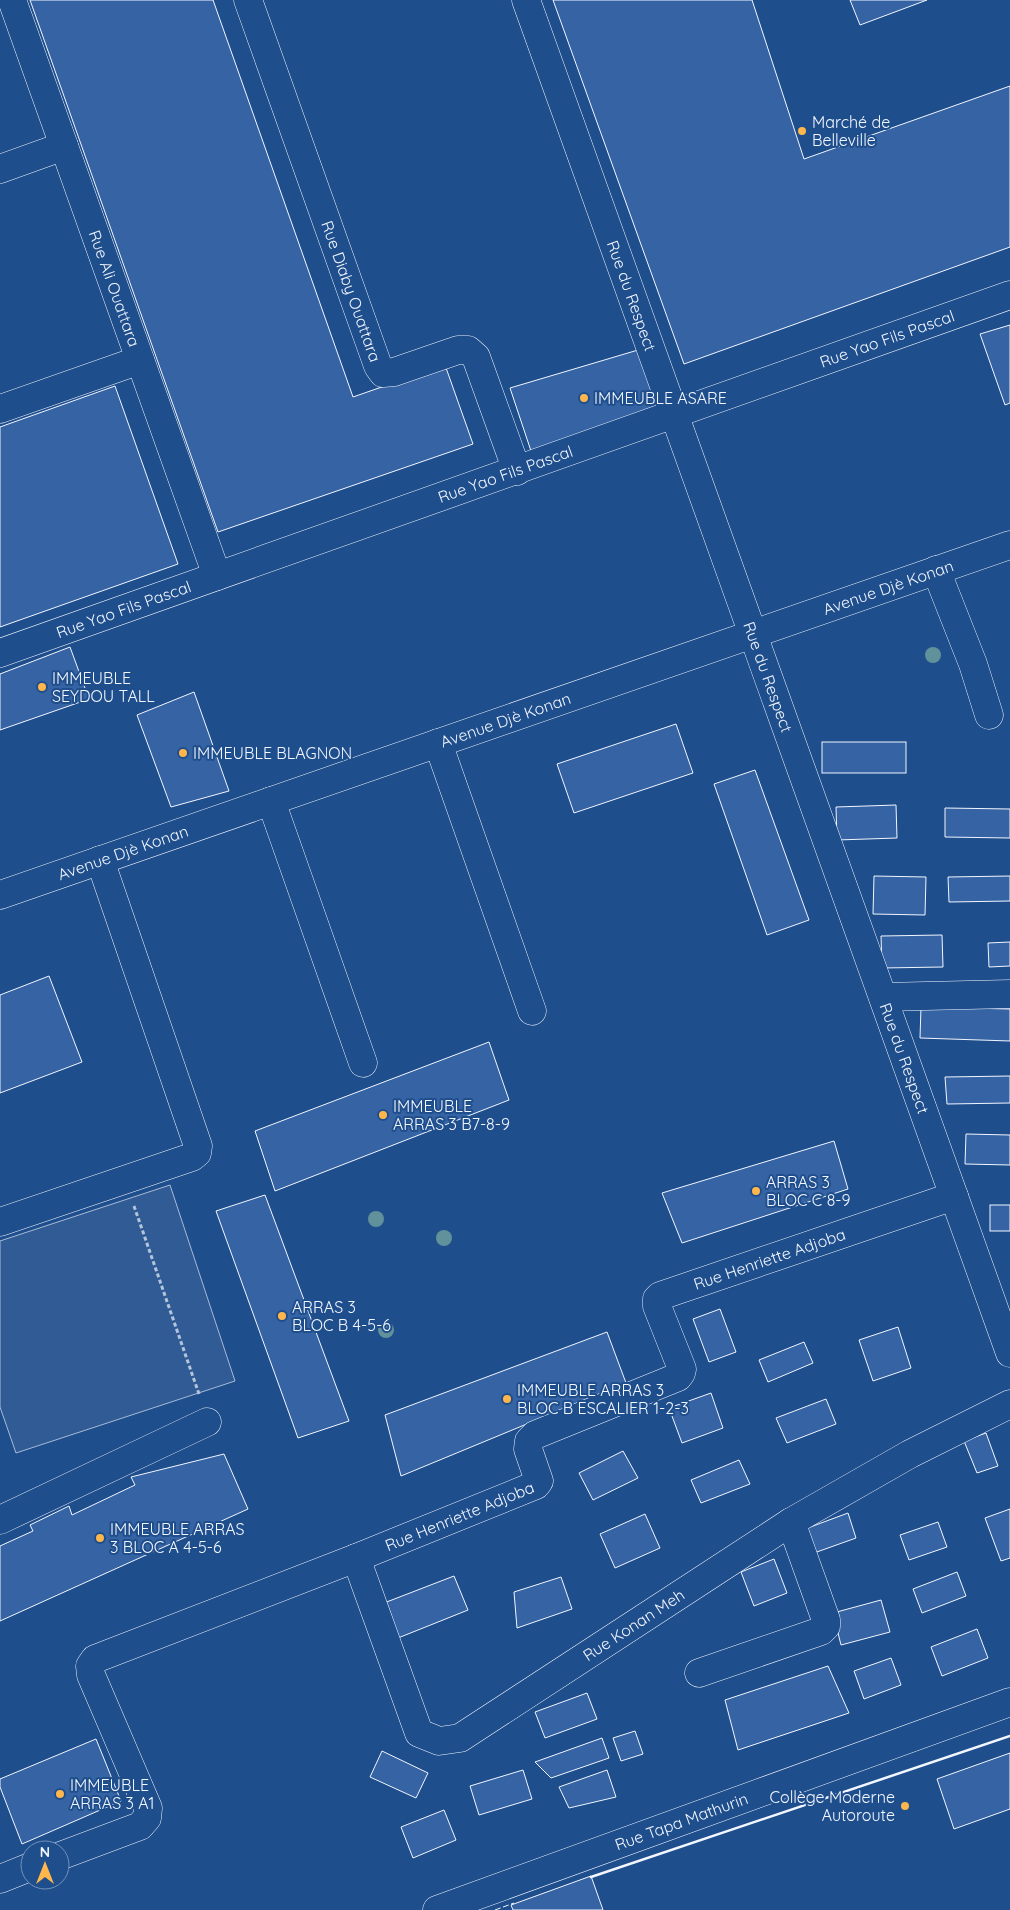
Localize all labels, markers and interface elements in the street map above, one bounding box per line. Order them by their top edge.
place label: Marché de Belleville [812,112,890,150]
marker: Marché de Belleville [796,125,808,137]
street label: Rue Diaby Ouattara [317,218,386,364]
street label: Rue Ali Ouattara [85,227,145,349]
street label: Rue du Respect [603,238,661,354]
street label: Rue Yao Fils Pascal [817,306,957,372]
place label: IMMEUBLE ASARE [594,388,727,408]
marker: IMMEUBLE ASARE [578,392,590,404]
street label: Rue Yao Fils Pascal [435,441,575,507]
street label: Avenue Djè Konan [820,555,956,619]
street label: Rue Yao Fils Pascal [53,576,194,642]
street label: Rue du Respect [739,619,797,735]
place label: IMMEUBLE SEYDOU TALL [52,668,155,706]
marker: IMMEUBLE SEYDOU TALL [36,681,48,693]
street label: Avenue Djè Konan [438,688,573,752]
place label: IMMEUBLE BLAGNON [193,743,352,763]
marker: IMMEUBLE BLAGNON [177,747,189,759]
street label: Avenue Djè Konan [55,821,191,884]
street label: Rue du Respect [876,1000,934,1116]
place label: IMMEUBLE ARRAS 3 B7-8-9 [393,1096,510,1134]
marker: IMMEUBLE ARRAS 3 B7-8-9 [377,1109,389,1121]
place label: ARRAS 3 BLOC C 8-9 [766,1172,851,1210]
marker: ARRAS 3 BLOC C 8-9 [750,1185,762,1197]
street label: Rue Henriette Adjoba [691,1224,848,1294]
place label: ARRAS 3 BLOC B 4-5-6 [292,1297,391,1335]
marker: ARRAS 3 BLOC B 4-5-6 [276,1310,288,1322]
place label: IMMEUBLE ARRAS 3 BLOC B ESCALIER 1-2-3 [517,1380,689,1418]
marker: IMMEUBLE ARRAS 3 BLOC B ESCALIER 1-2-3 [501,1393,513,1405]
street label: Rue Henriette Adjoba [382,1477,537,1555]
place label: IMMEUBLE ARRAS 3 BLOC A 4-5-6 [110,1519,244,1557]
marker: IMMEUBLE ARRAS 3 BLOC A 4-5-6 [94,1532,106,1544]
street label: Rue Konan Meh [579,1584,688,1665]
place label: IMMEUBLE ARRAS 3 A1 [70,1775,155,1813]
place label: Collège Moderne Autoroute [770,1787,895,1825]
marker: IMMEUBLE ARRAS 3 A1 [54,1788,66,1800]
street label: Rue Tapa Mathurin [612,1788,751,1855]
marker: Collège Moderne Autoroute [899,1800,911,1812]
north arrow [20,1840,70,1890]
text: N [40,1843,50,1861]

